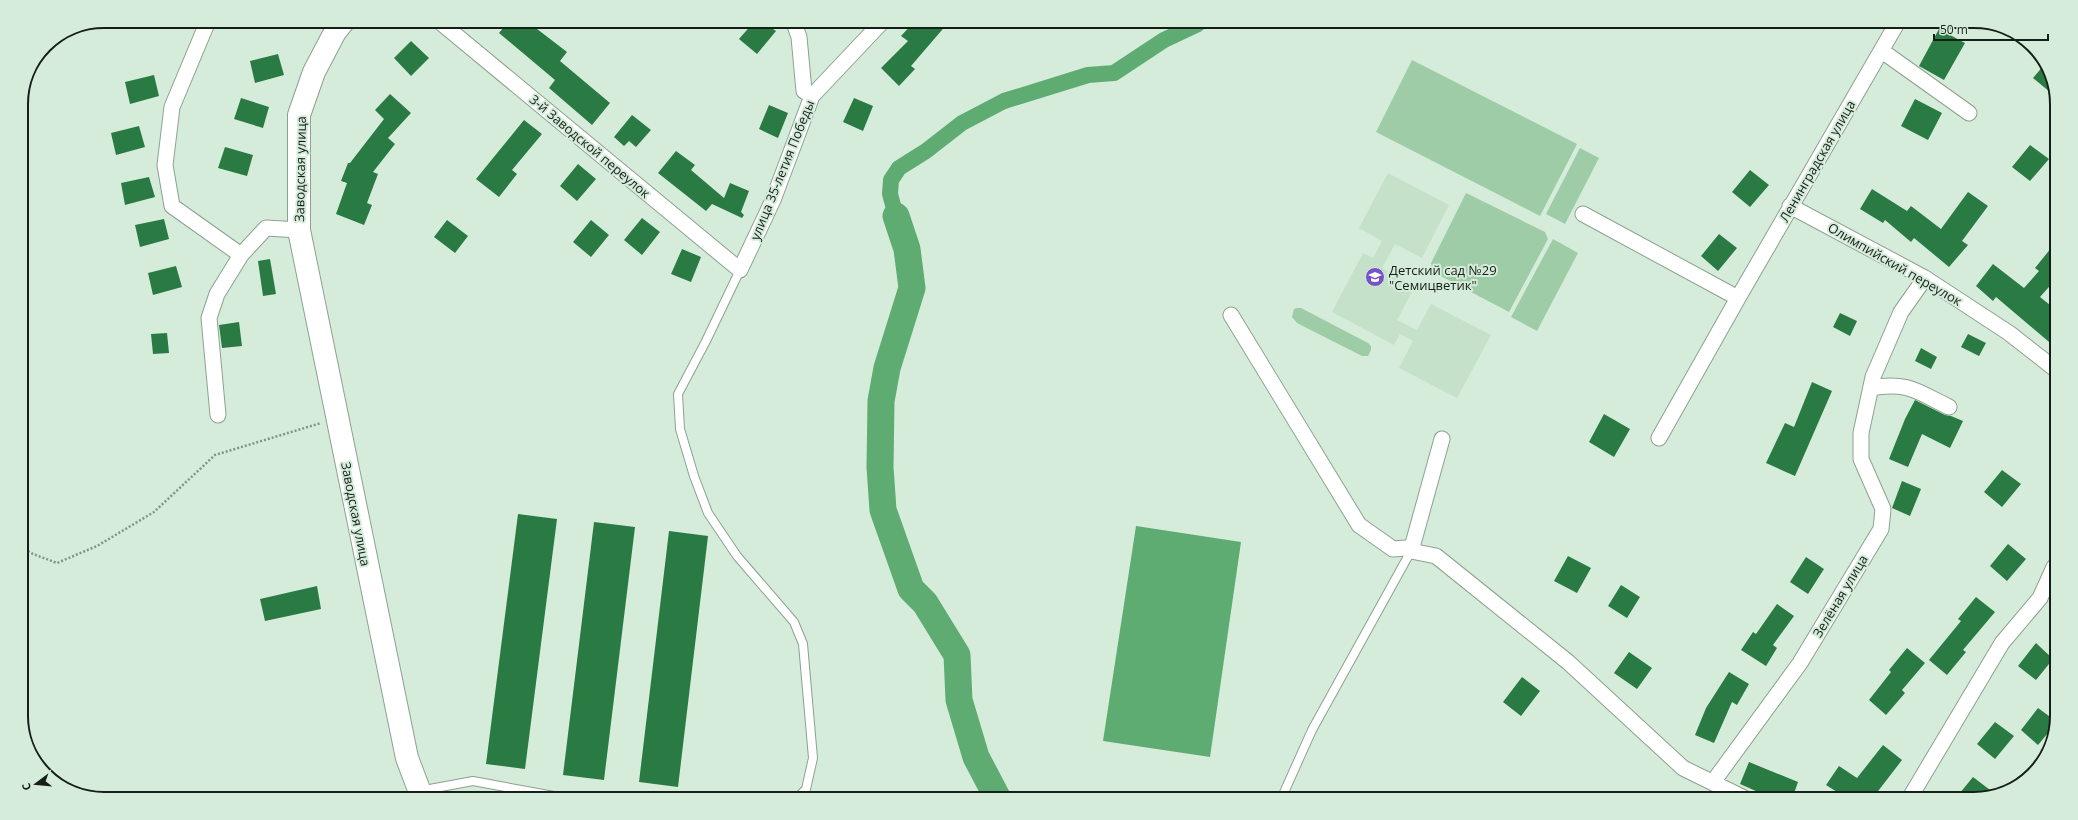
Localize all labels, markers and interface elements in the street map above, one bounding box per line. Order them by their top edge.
scale bar [1934,16,2048,42]
text: 50 m [1940,21,1968,38]
street label: 3-й Заводской переулок [526,90,654,202]
street label: улица 35-летия Победы [746,97,818,243]
street label: Ленинградская улица [1775,97,1859,225]
street label: Заводская улица [290,116,310,222]
street label: Олимпийский переулок [1825,218,1966,310]
place label: Детский сад №29 "Семицветик" [1389,261,1497,294]
school or university icon: Детский сад №29 "Семицветик" [1364,266,1386,288]
street label: Заводская улица [337,460,375,568]
street label: Зелёная улица [1808,551,1872,641]
north arrow [16,764,56,804]
text: С [18,781,34,792]

